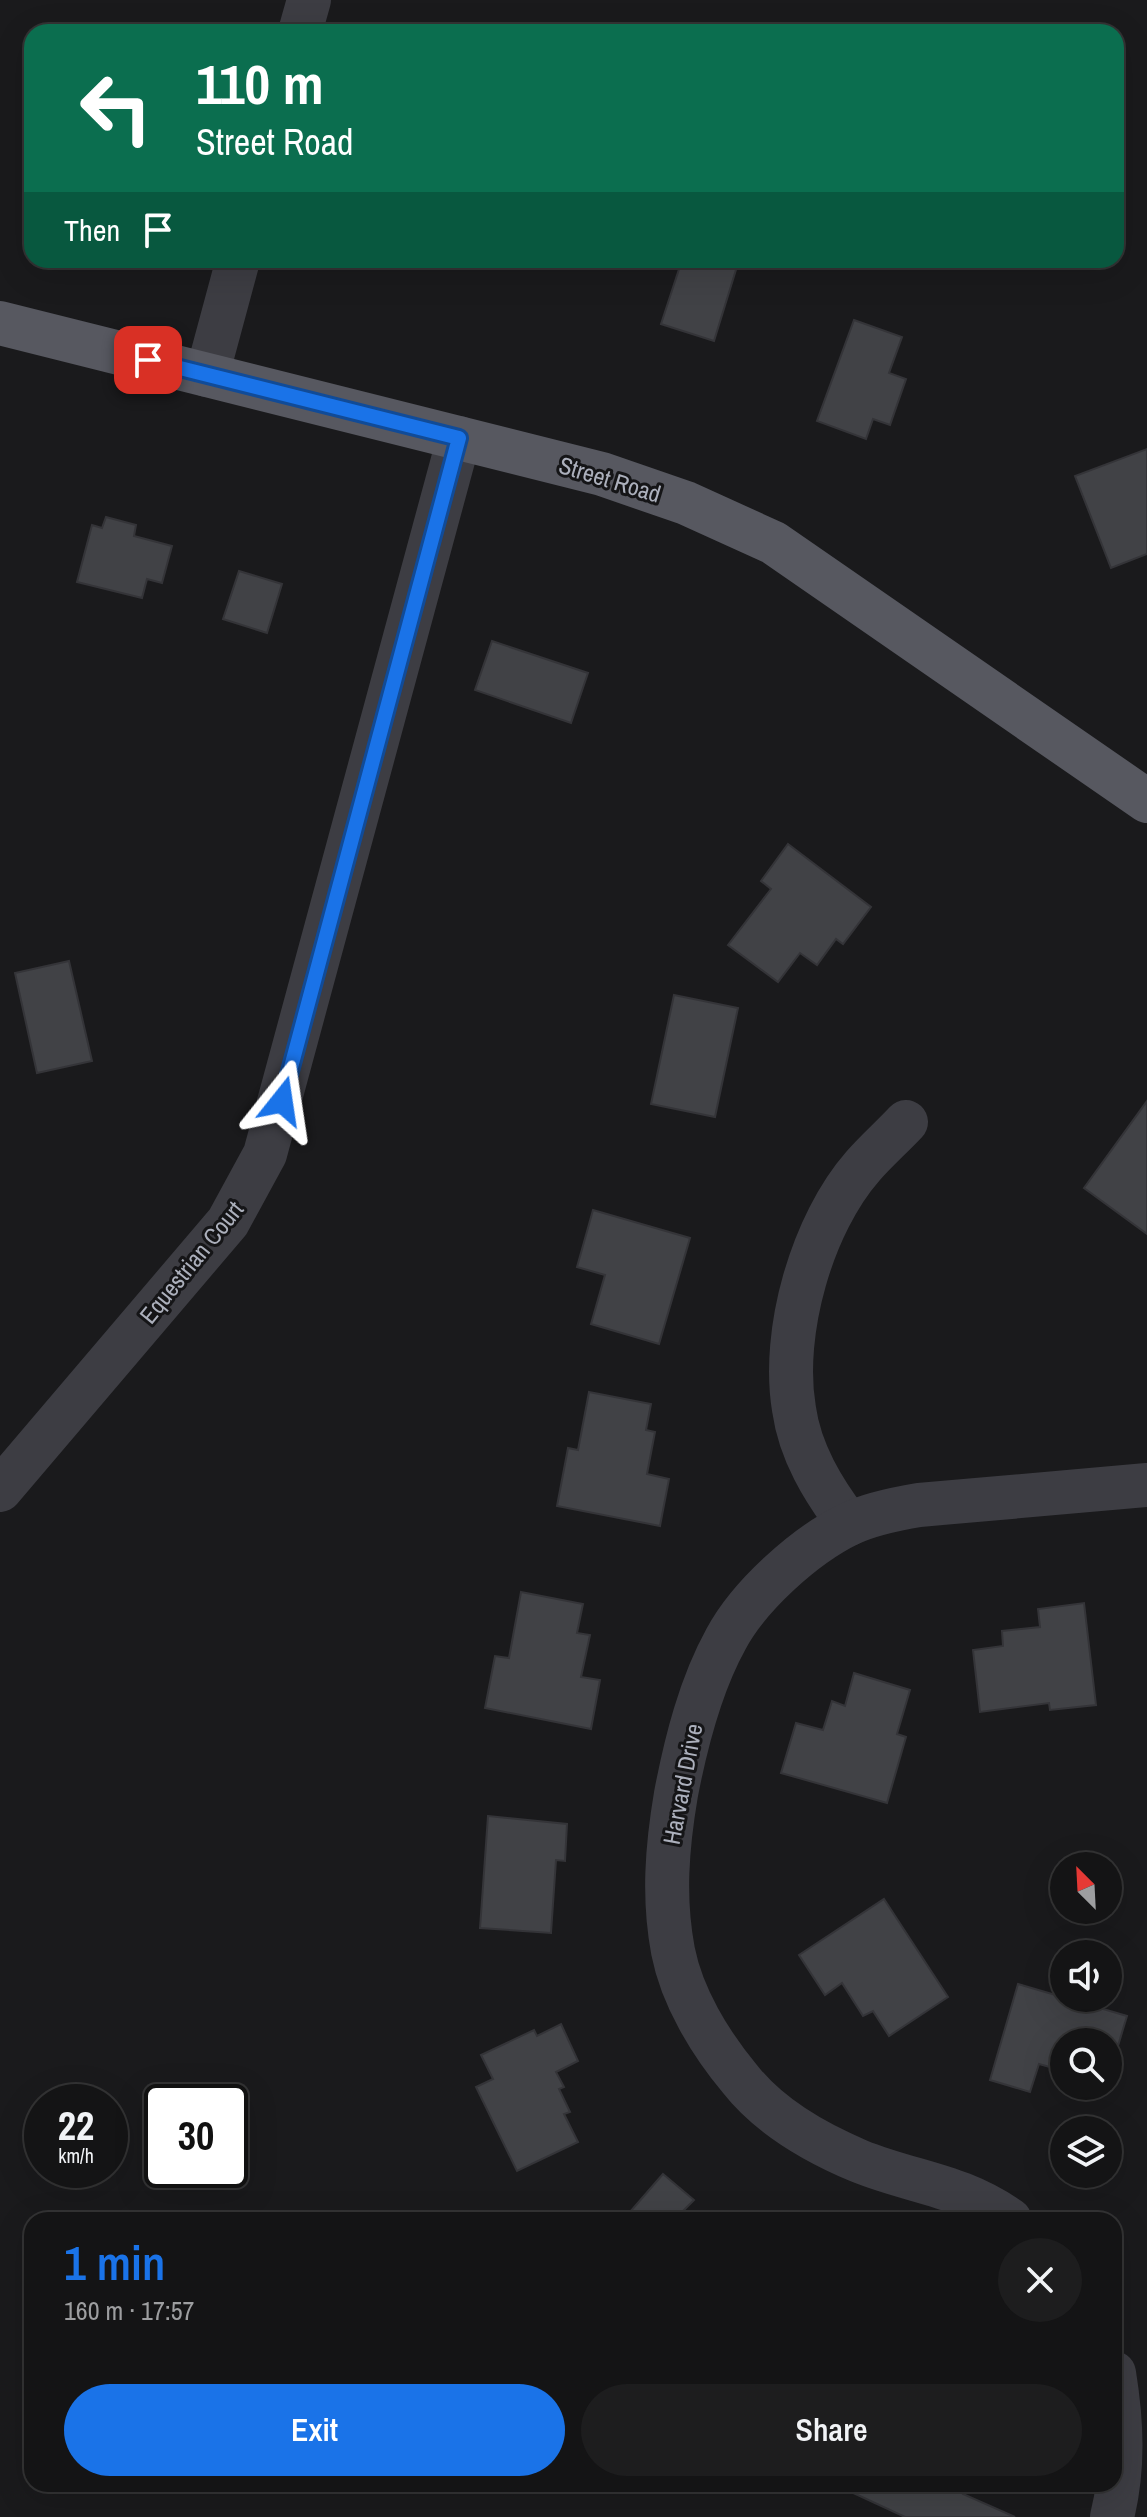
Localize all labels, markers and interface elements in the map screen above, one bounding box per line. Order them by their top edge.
text: 110 m [196,46,324,121]
icon: left [64,56,168,160]
text: Street Road [196,118,354,166]
icon: arrive [136,208,180,252]
text: Then [64,210,120,250]
pin [114,326,182,394]
icon: arrive [126,338,170,382]
street label: Street Road [555,448,665,510]
position arrow [240,1059,324,1143]
street label: Equestrian Court [132,1194,251,1330]
street label: Harvard Drive [655,1721,709,1847]
north arrow [1050,1852,1122,1924]
map controls [1050,1852,1122,2188]
button: sound [1050,1940,1122,2012]
button: search [1050,2028,1122,2100]
speed limit sign: 30 [144,2084,248,2188]
text: 22 [58,2099,94,2152]
button: layers [1050,2116,1122,2188]
text: km/h [58,2142,94,2169]
text: 1 min [64,2230,165,2295]
button: close [998,2238,1082,2322]
text: 160 m · 17:57 [64,2293,194,2328]
button: Exit [64,2384,565,2476]
button: Share [581,2384,1082,2476]

